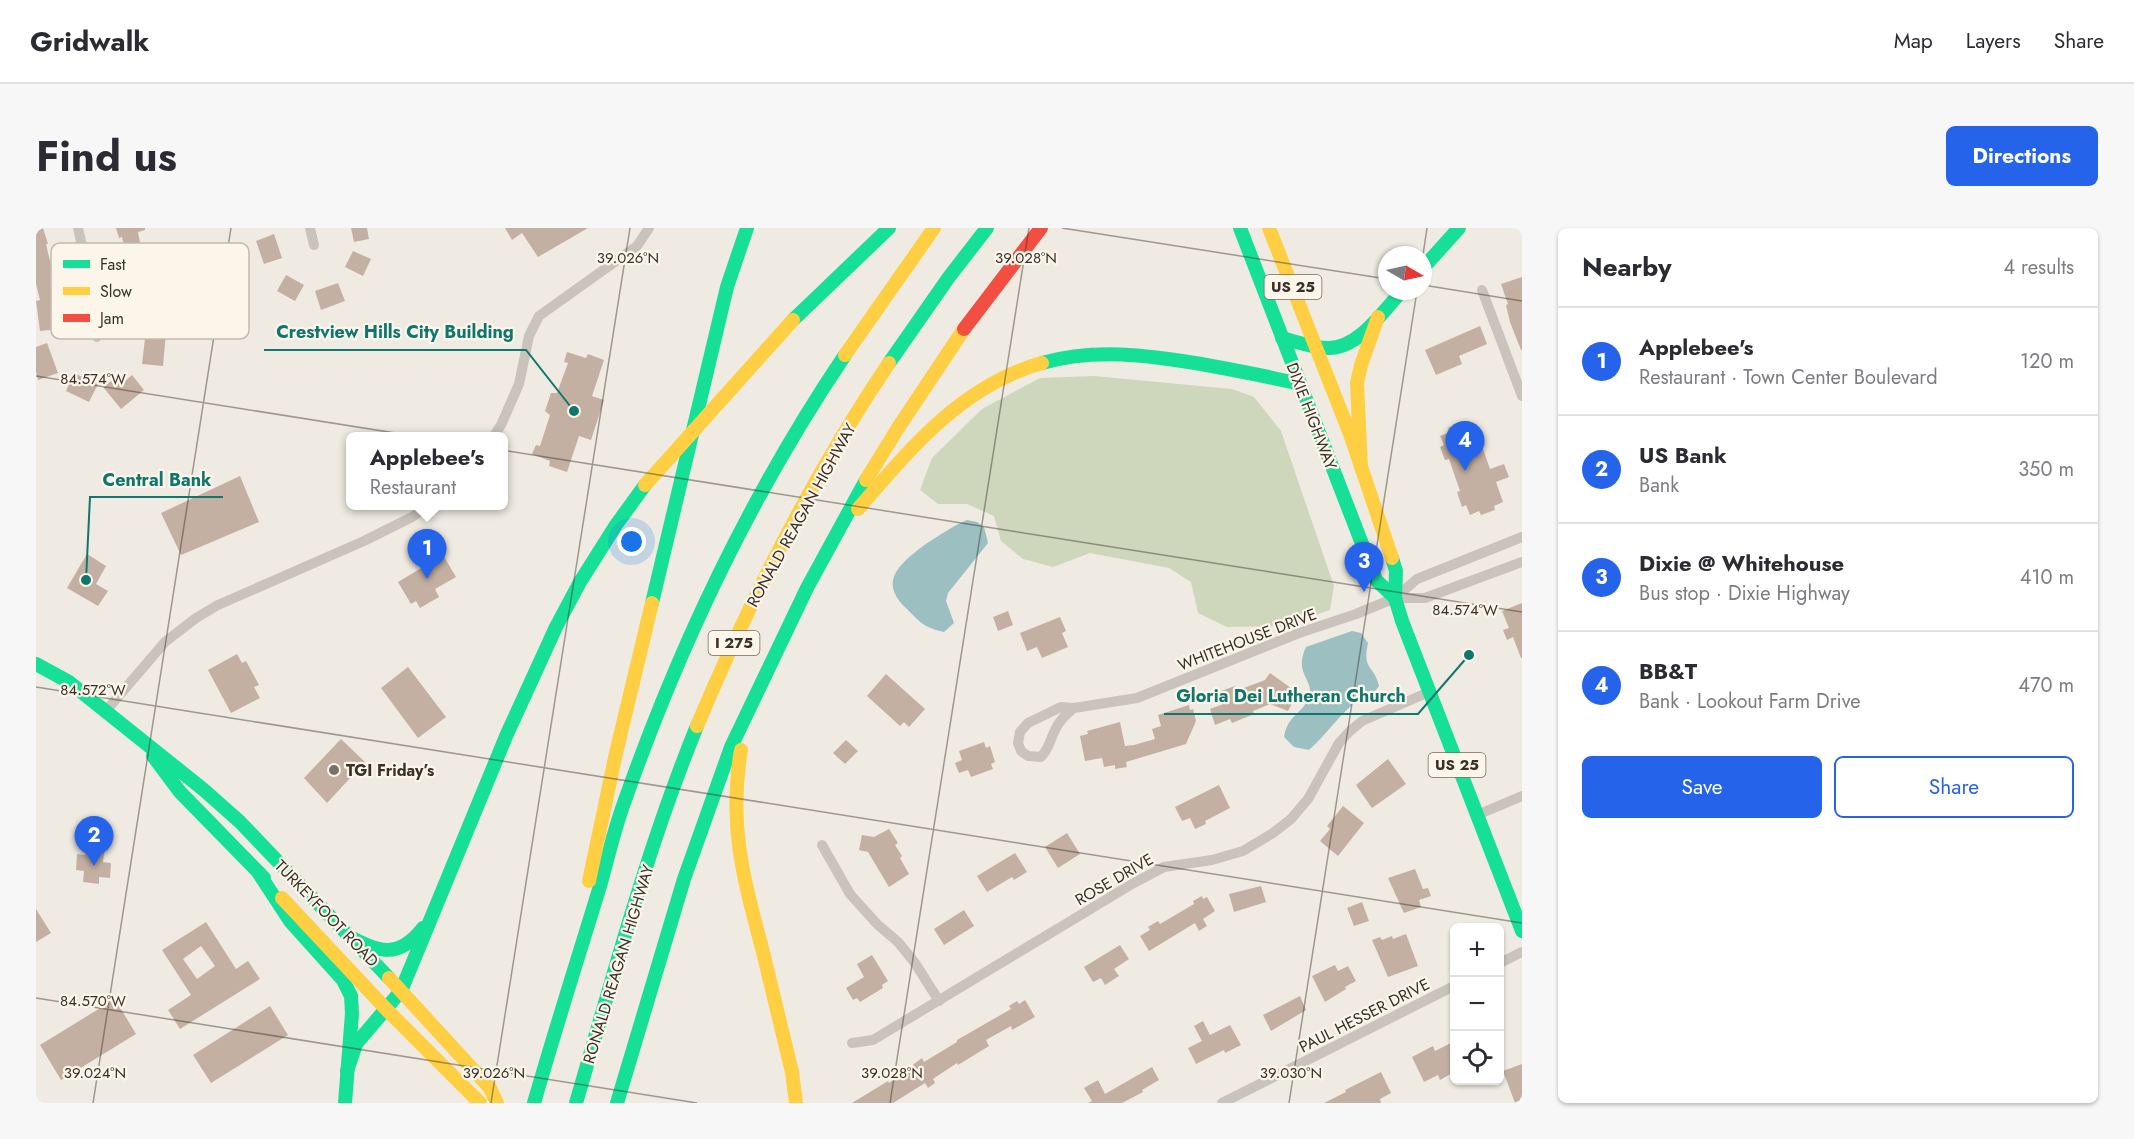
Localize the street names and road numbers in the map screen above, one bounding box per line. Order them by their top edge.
road number: US 25 [1264,275,1322,299]
street label: DIXIE HIGHWAY [1281,359,1343,473]
street label: RONALD REAGAN HIGHWAY [741,419,862,611]
street label: WHITEHOUSE DRIVE [1174,602,1320,677]
road number: I 275 [708,631,760,655]
road number: US 25 [1428,753,1486,777]
street label: ROSE DRIVE [1071,848,1158,911]
street label: TURKEYFOOT ROAD [269,855,384,972]
street label: RONALD REAGAN HIGHWAY [577,862,660,1066]
street label: PAUL HESSER DRIVE [1295,973,1433,1058]

